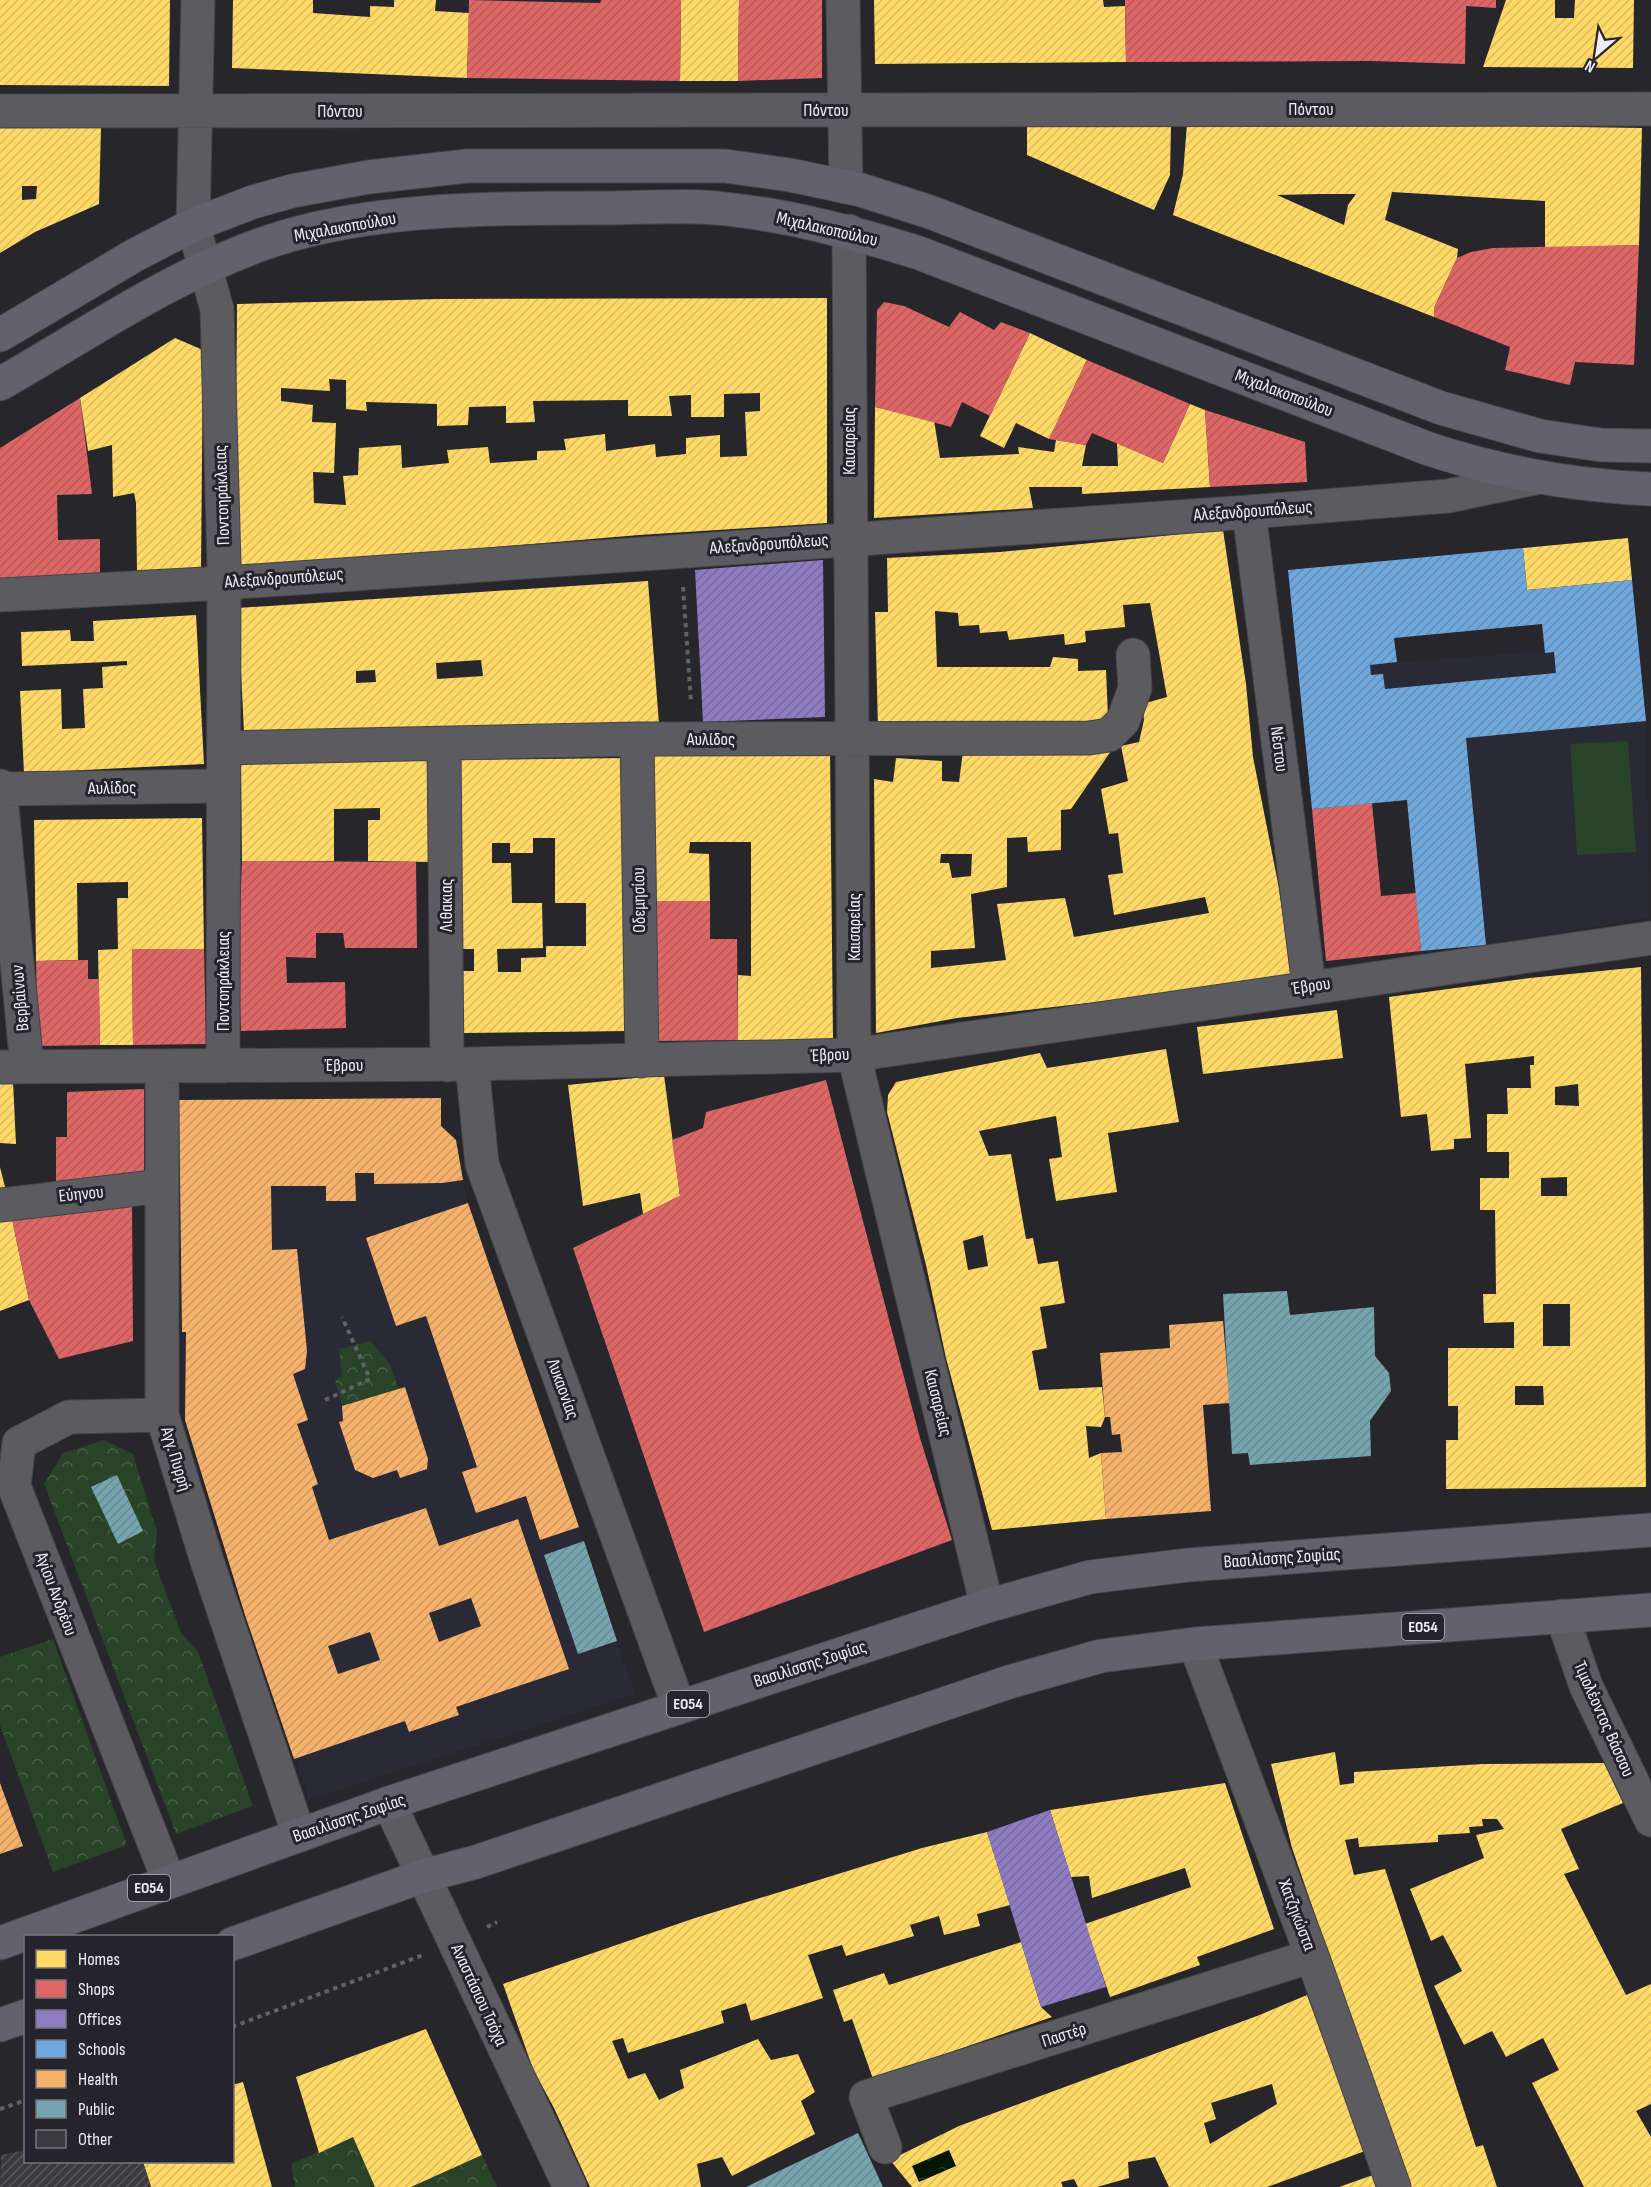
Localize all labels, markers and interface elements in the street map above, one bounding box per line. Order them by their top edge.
north arrow [1567,24,1627,84]
text: N [1582,55,1599,76]
street label: Πόντου [1288,99,1334,120]
street label: Πόντου [803,100,849,121]
street label: Πόντου [317,101,363,122]
street label: Μιχαλακοπούλου [774,207,880,251]
street label: Μιχαλακοπούλου [292,208,398,246]
street label: Μιχαλακοπούλου [1232,365,1336,421]
street label: Καισαρείας [839,407,860,475]
street label: Ποντοηράκλειας [210,444,234,546]
street label: Αλεξανδρουπόλεως [1192,496,1313,526]
street label: Αλεξανδρουπόλεως [708,529,829,559]
street label: Αλεξανδρουπόλεως [223,563,344,593]
street label: Νέστου [1266,725,1292,773]
street label: Αυλίδος [686,729,735,750]
street label: Αυλίδος [87,777,136,799]
street label: Οδεμησίου [628,867,650,933]
street label: Λιθακιας [436,878,457,933]
street label: Καισαρείας [844,893,865,961]
street label: Ποντοηράκλειας [213,931,234,1031]
street label: Βερβαίνων [7,964,33,1032]
street label: Έβρου [1289,973,1332,999]
street label: Έβρου [809,1044,850,1066]
street label: Έβρου [324,1055,363,1076]
street label: Εύηνου [57,1181,105,1207]
street label: Λυκαονίας [542,1355,584,1422]
street label: Καισαρείας [920,1367,956,1439]
street label: Αγγ. Πυρρή [156,1423,196,1494]
street label: Βασιλίσσης Σοφίας [1223,1543,1341,1573]
street label: Αγίου Ανδρέου [30,1548,82,1639]
road number: ΕΟ54 [1402,1614,1444,1640]
street label: Βασιλίσσης Σοφίας [751,1636,869,1692]
street label: Τιμολέοντος Βάσσου [1569,1658,1639,1780]
road number: ΕΟ54 [667,1691,709,1717]
street label: Βασιλίσσης Σοφίας [290,1789,408,1847]
road number: ΕΟ54 [128,1875,170,1901]
street label: Χατζηκώστα [1274,1876,1320,1954]
legend [24,1935,234,2163]
street label: Αναστάσιου Τσόχα [446,1940,512,2050]
text: Homes [78,1949,120,1970]
text: Shops [78,1979,115,2000]
text: Offices [78,2009,121,2030]
street label: Παστέρ [1039,2018,1089,2052]
text: Schools [78,2039,125,2060]
text: Health [78,2069,118,2090]
text: Public [78,2099,115,2120]
text: Other [78,2129,112,2150]

